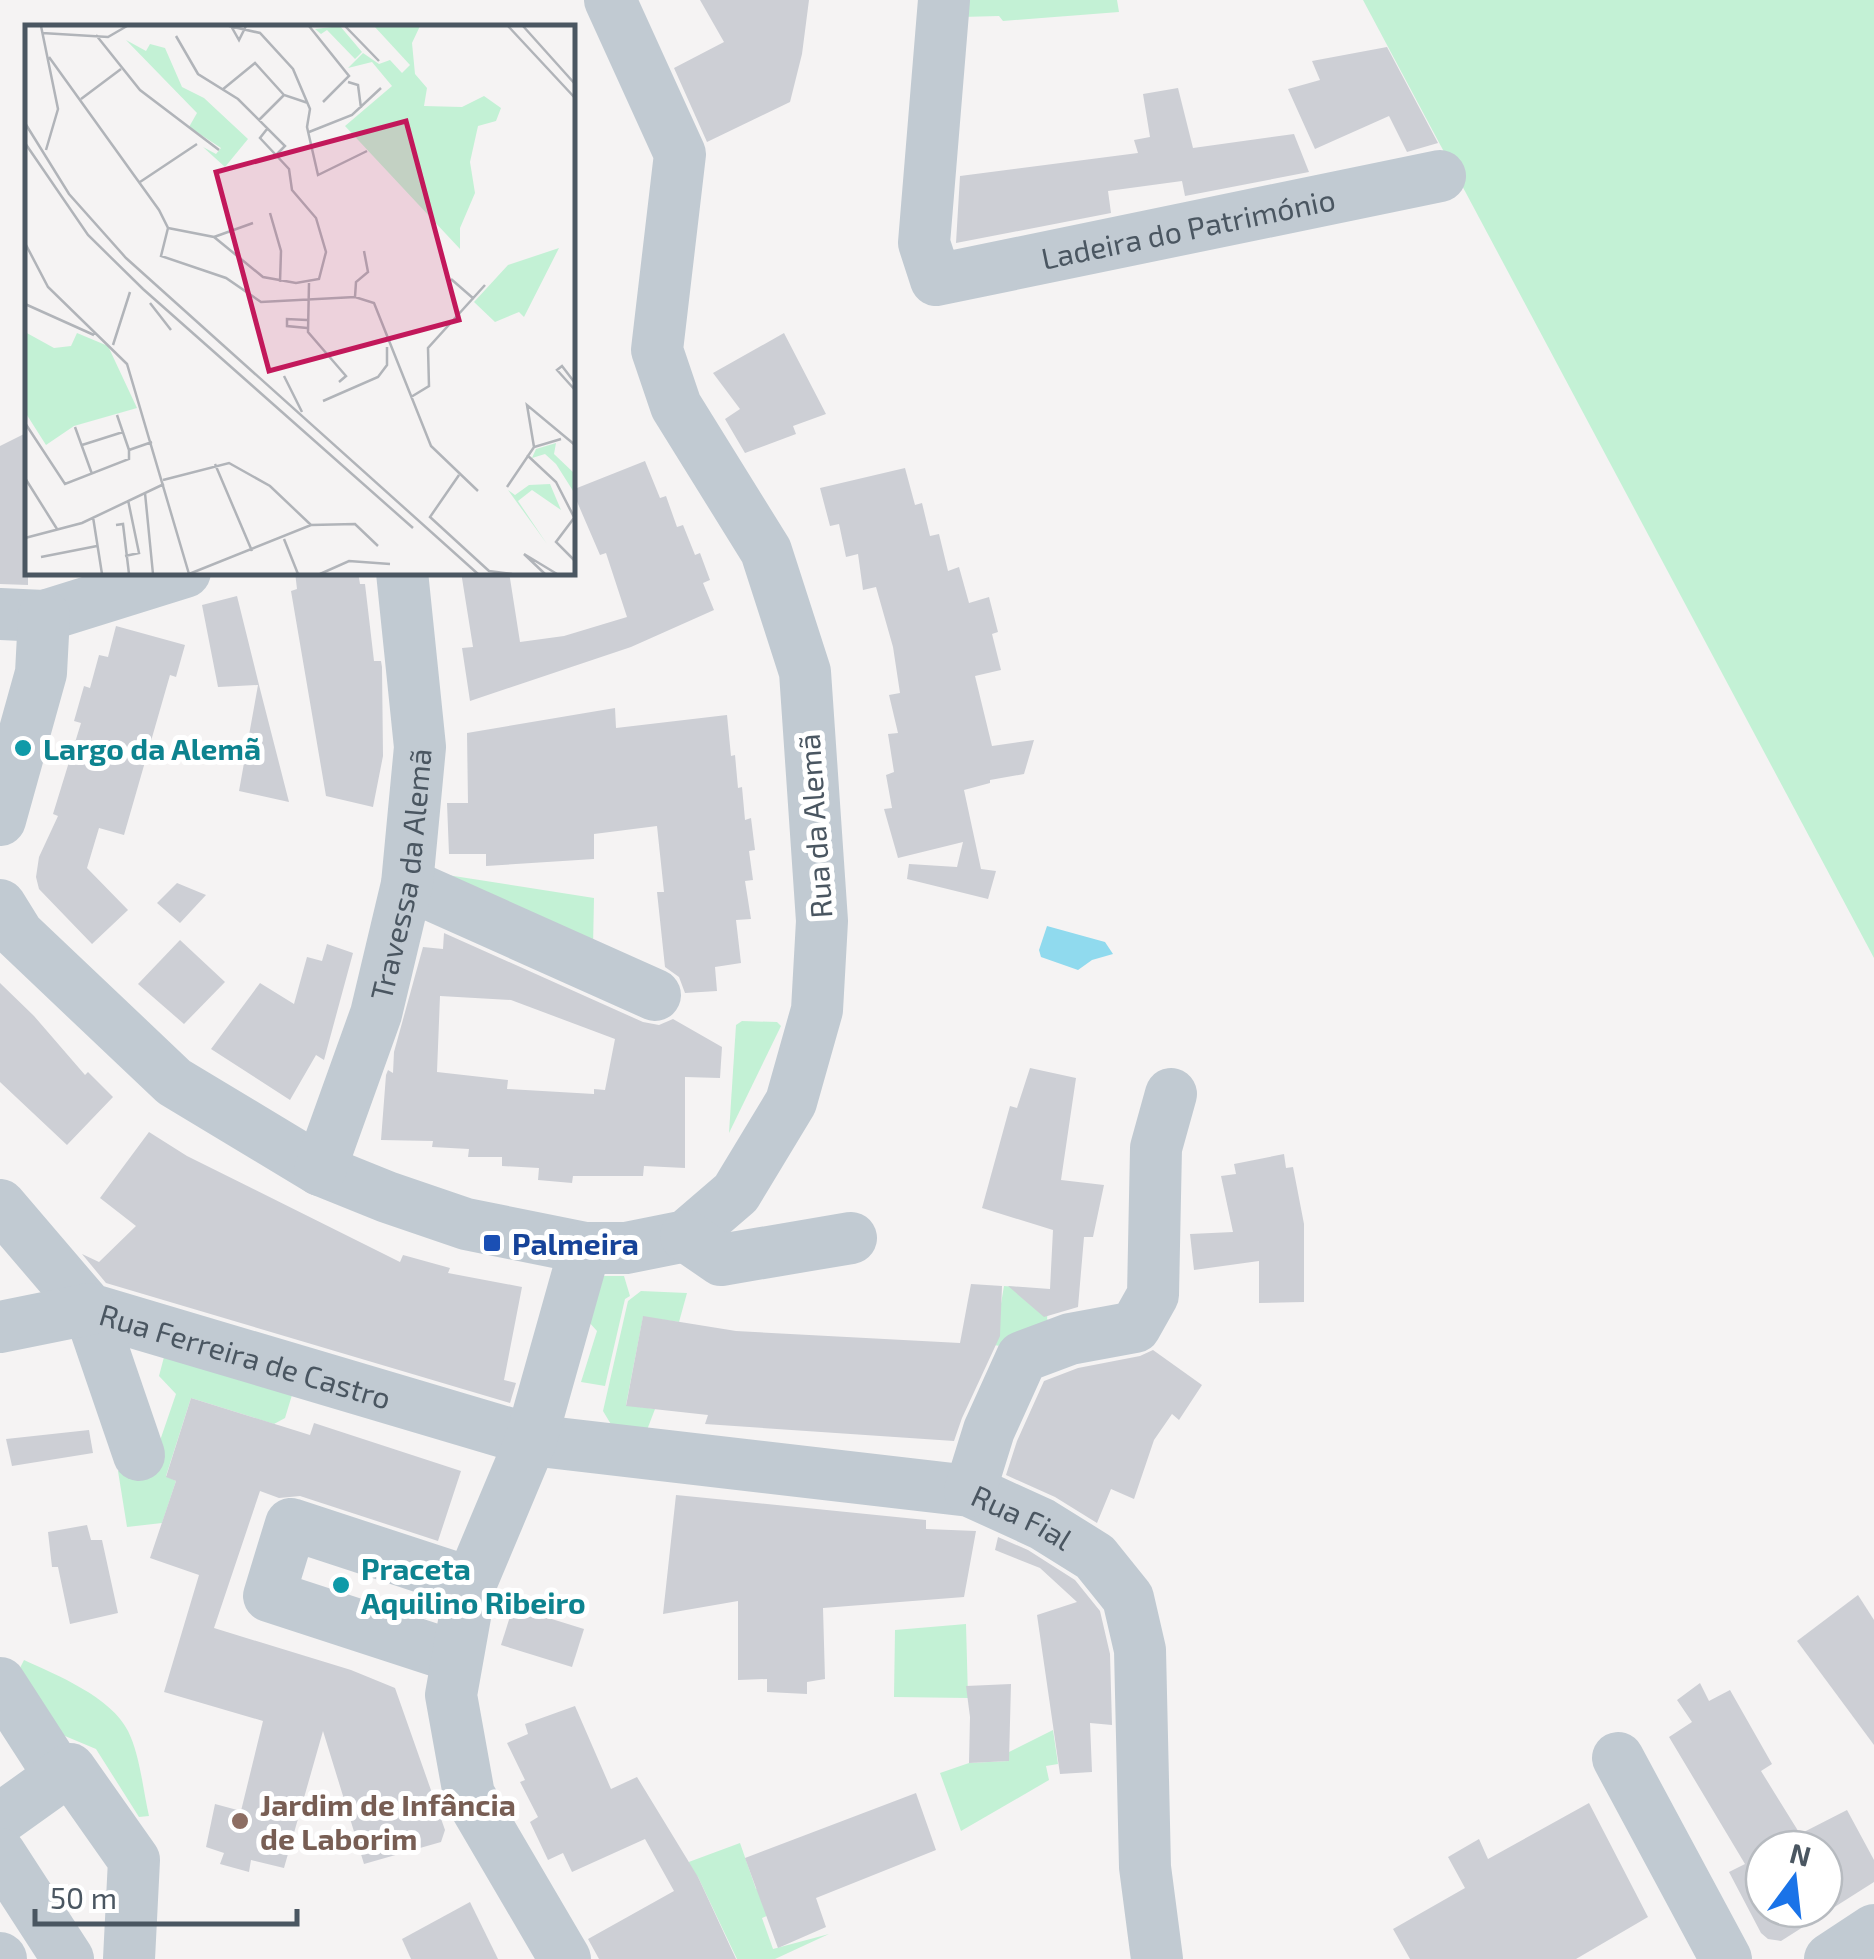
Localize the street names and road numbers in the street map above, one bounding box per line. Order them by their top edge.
street label: Ladeira do Património [1038,180,1338,276]
street label: Rua da Alemã [790,733,838,919]
street label: Travessa da Alemã [362,747,438,1004]
street label: Rua Ferreira de Castro [95,1295,395,1416]
street label: Rua Fial [966,1476,1080,1557]

